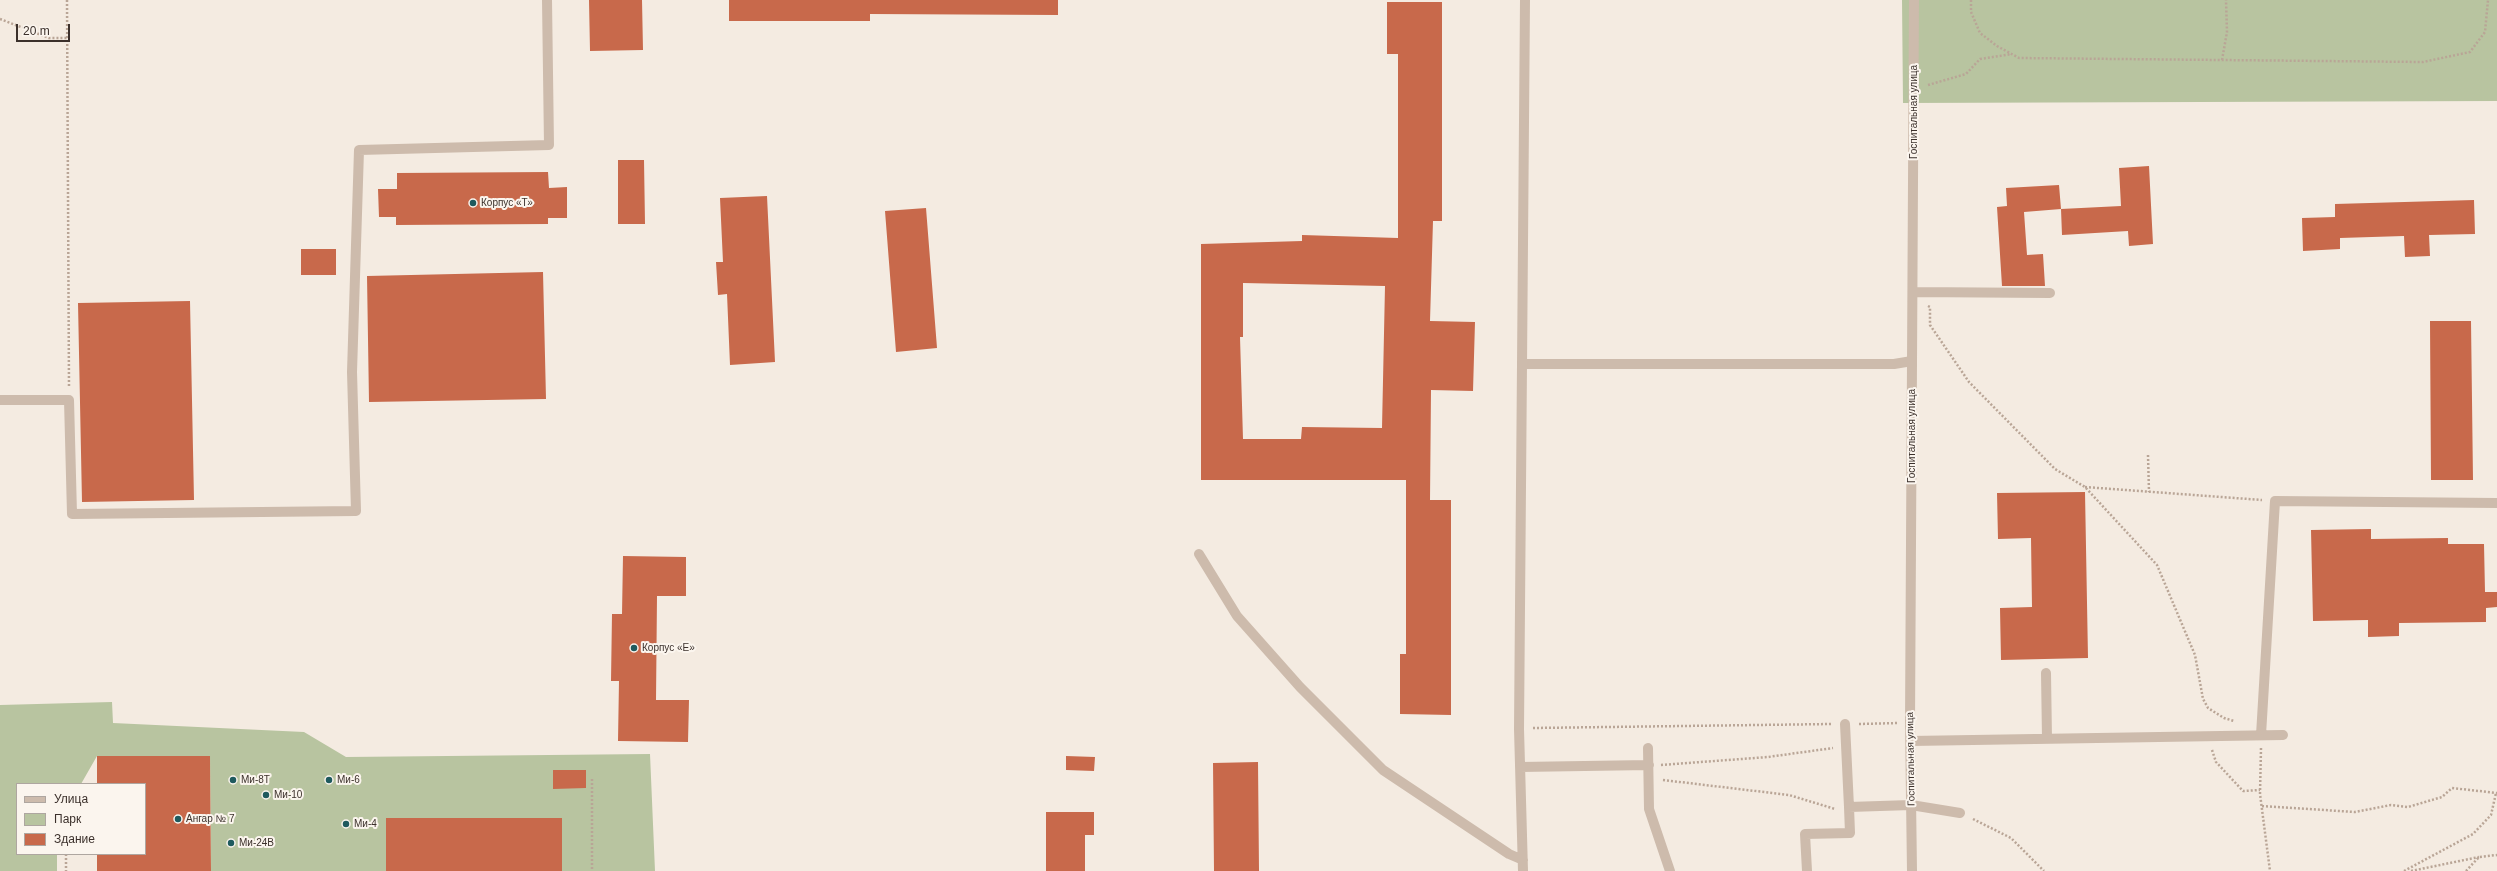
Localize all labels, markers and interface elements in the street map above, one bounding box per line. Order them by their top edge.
scale bar [18,16,72,42]
text: 20 m [23,24,50,38]
street label: Госпитальная улица [1908,65,1920,159]
place label: Корпус «Т» [481,197,533,209]
marker: Корпус «Т» [468,198,478,208]
street label: Госпитальная улица [1906,389,1918,483]
place label: Корпус «Е» [642,642,695,654]
marker: Корпус «Е» [629,643,639,653]
street label: Госпитальная улица [1904,712,1918,806]
place label: Ми-8Т [241,774,270,786]
place label: Ми-6 [337,774,360,786]
marker: Ми-8Т [228,775,238,785]
marker: Ми-6 [324,775,334,785]
legend [16,783,146,855]
place label: Ми-10 [274,789,302,801]
marker: Ми-10 [261,790,271,800]
text: Улица [54,792,88,806]
text: Парк [54,812,81,826]
place label: Ангар № 7 [186,813,235,825]
marker: Ангар № 7 [173,814,183,824]
place label: Ми-4 [354,818,377,830]
marker: Ми-4 [341,819,351,829]
text: Здание [54,832,95,846]
place label: Ми-24В [239,837,274,849]
marker: Ми-24В [226,838,236,848]

